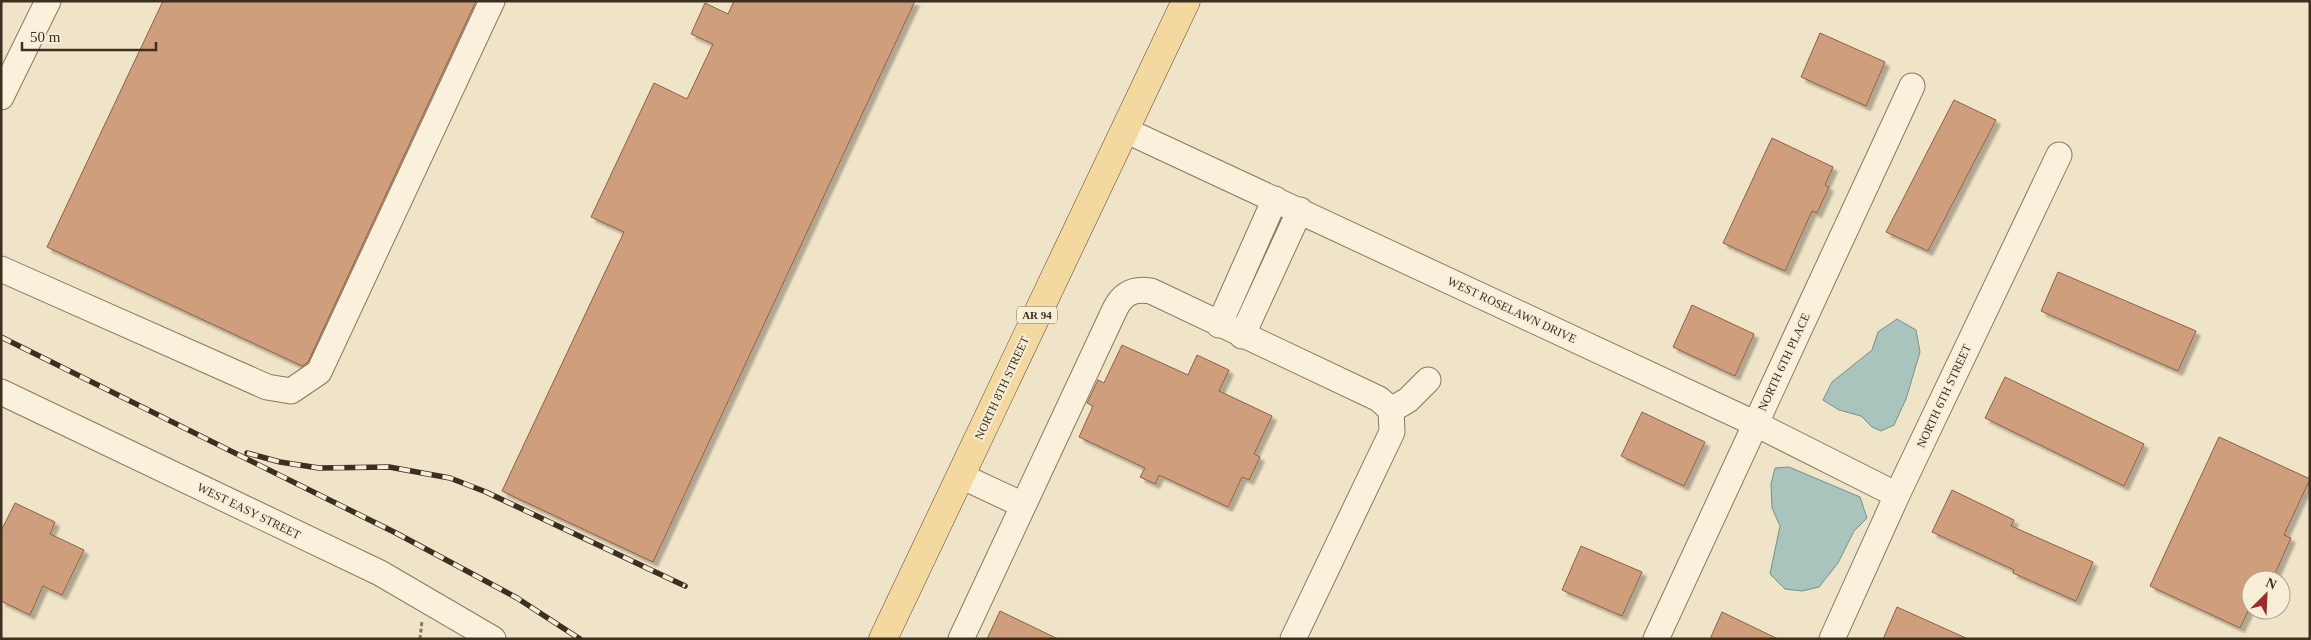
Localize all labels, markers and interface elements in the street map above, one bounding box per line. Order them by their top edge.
scale bar [22,20,156,52]
text: 50 m [30,29,61,45]
street label: WEST ROSELAWN DRIVE [1445,274,1579,346]
road number: AR 94 [1017,306,1057,324]
street label: NORTH 6TH PLACE [1755,311,1813,413]
street label: NORTH 8TH STREET [972,333,1032,442]
street label: NORTH 6TH STREET [1914,341,1974,450]
street label: WEST EASY STREET [195,480,304,542]
north arrow [2241,570,2291,620]
text: N [2263,575,2279,592]

